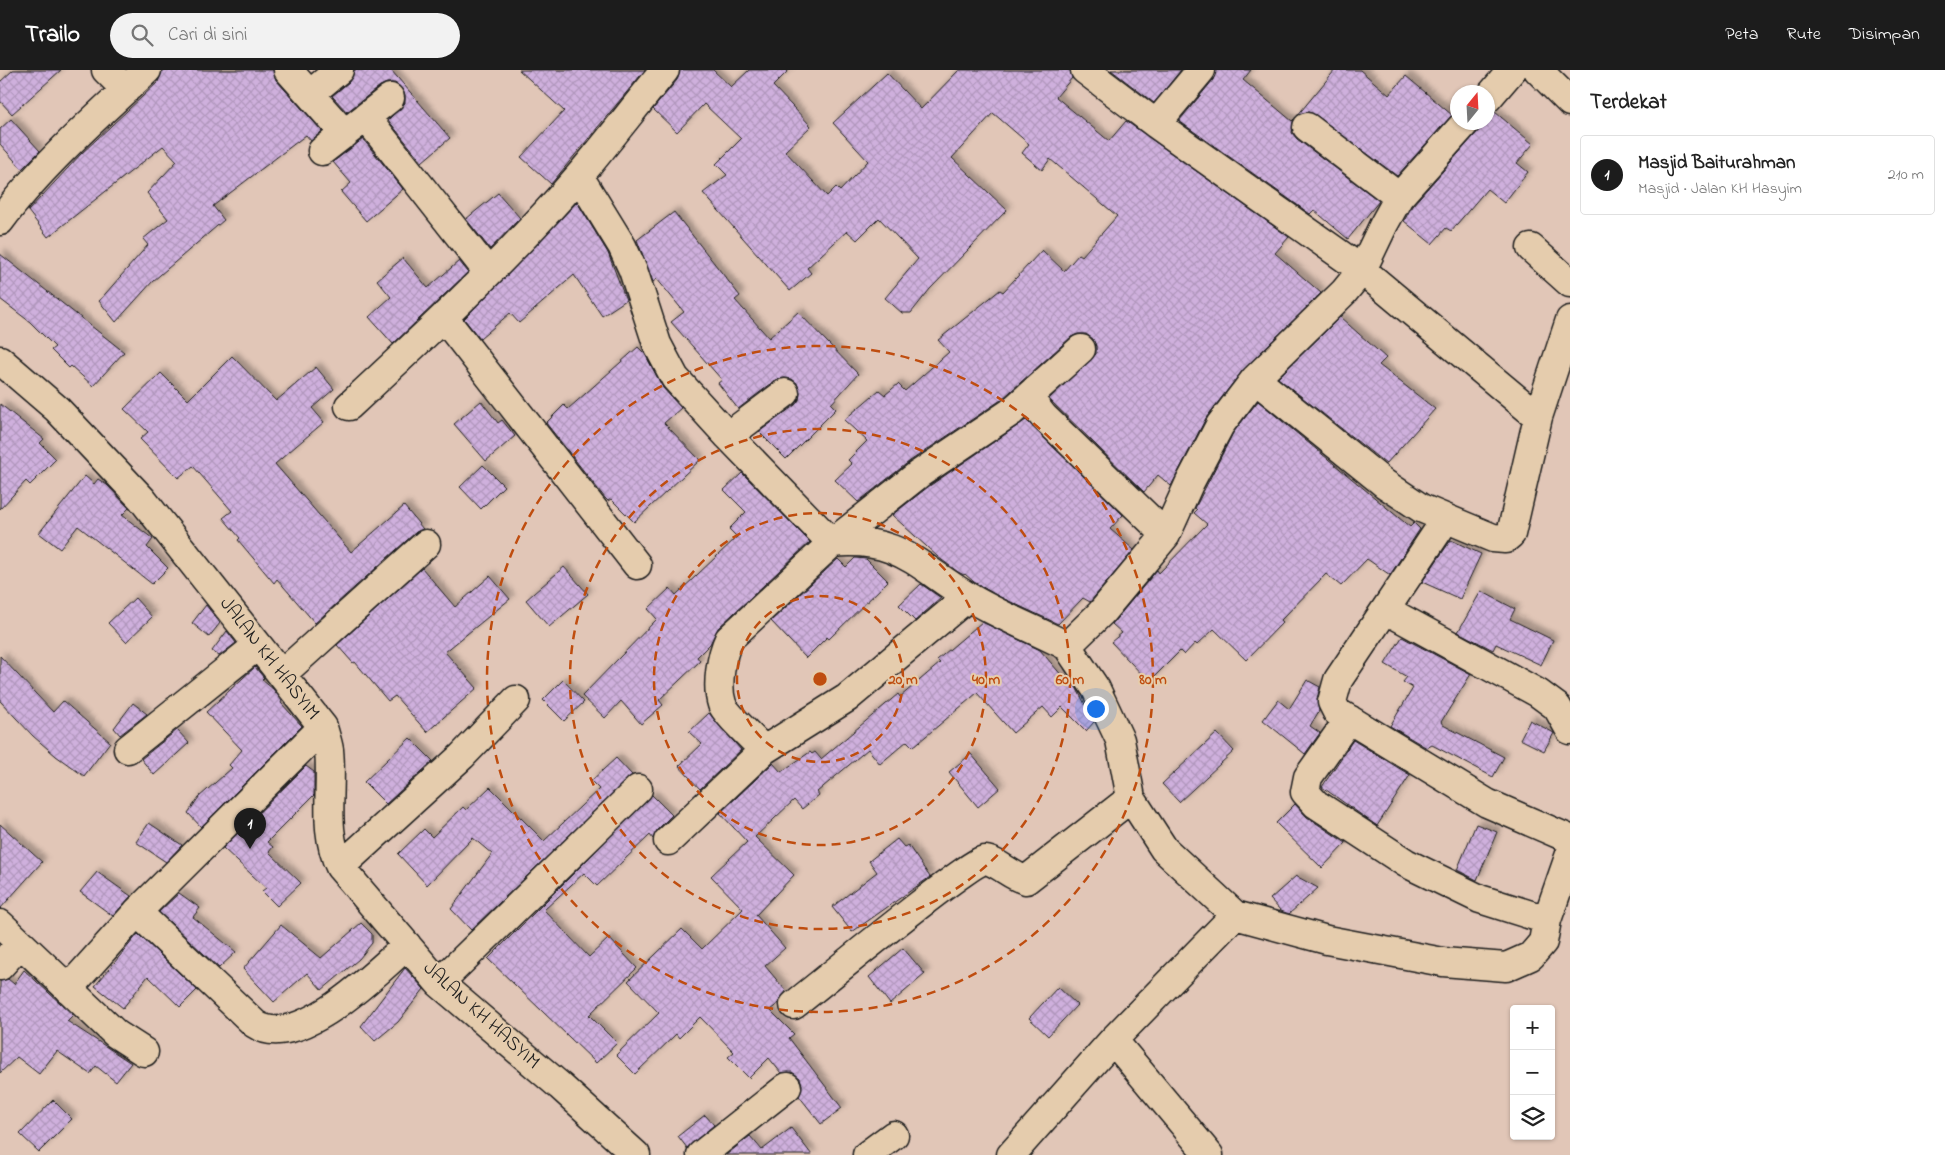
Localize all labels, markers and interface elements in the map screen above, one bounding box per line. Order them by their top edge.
search box [110,13,460,58]
text: Trailo [25,18,80,53]
icon: search [128,21,156,49]
text: Cari di sini [168,22,247,49]
text: Peta [1725,22,1758,48]
text: Rute [1786,22,1821,48]
text: Disimpan [1849,22,1920,48]
north arrow [1450,85,1495,130]
text: Terdekat [1590,88,1667,118]
text: Masjid Baiturahman [1638,150,1795,177]
text: 1 [1604,163,1610,187]
text: 210 m [1888,163,1924,187]
text: Masjid · Jalan KH Hasyim [1638,177,1802,201]
street label: JALAN KH HASYIM [212,591,326,727]
text: 20 m [887,669,918,691]
text: 40 m [971,669,1000,691]
text: 60 m [1055,669,1085,691]
text: 80 m [1138,669,1167,691]
centre of rings [811,670,829,688]
your location [1083,696,1109,722]
pin: 1 [234,808,266,849]
street label: JALAN KH HASYIM [416,955,546,1077]
map controls [1510,1005,1555,1140]
button: + [1510,1005,1555,1050]
button: − [1510,1050,1555,1095]
button: layers [1510,1095,1555,1140]

